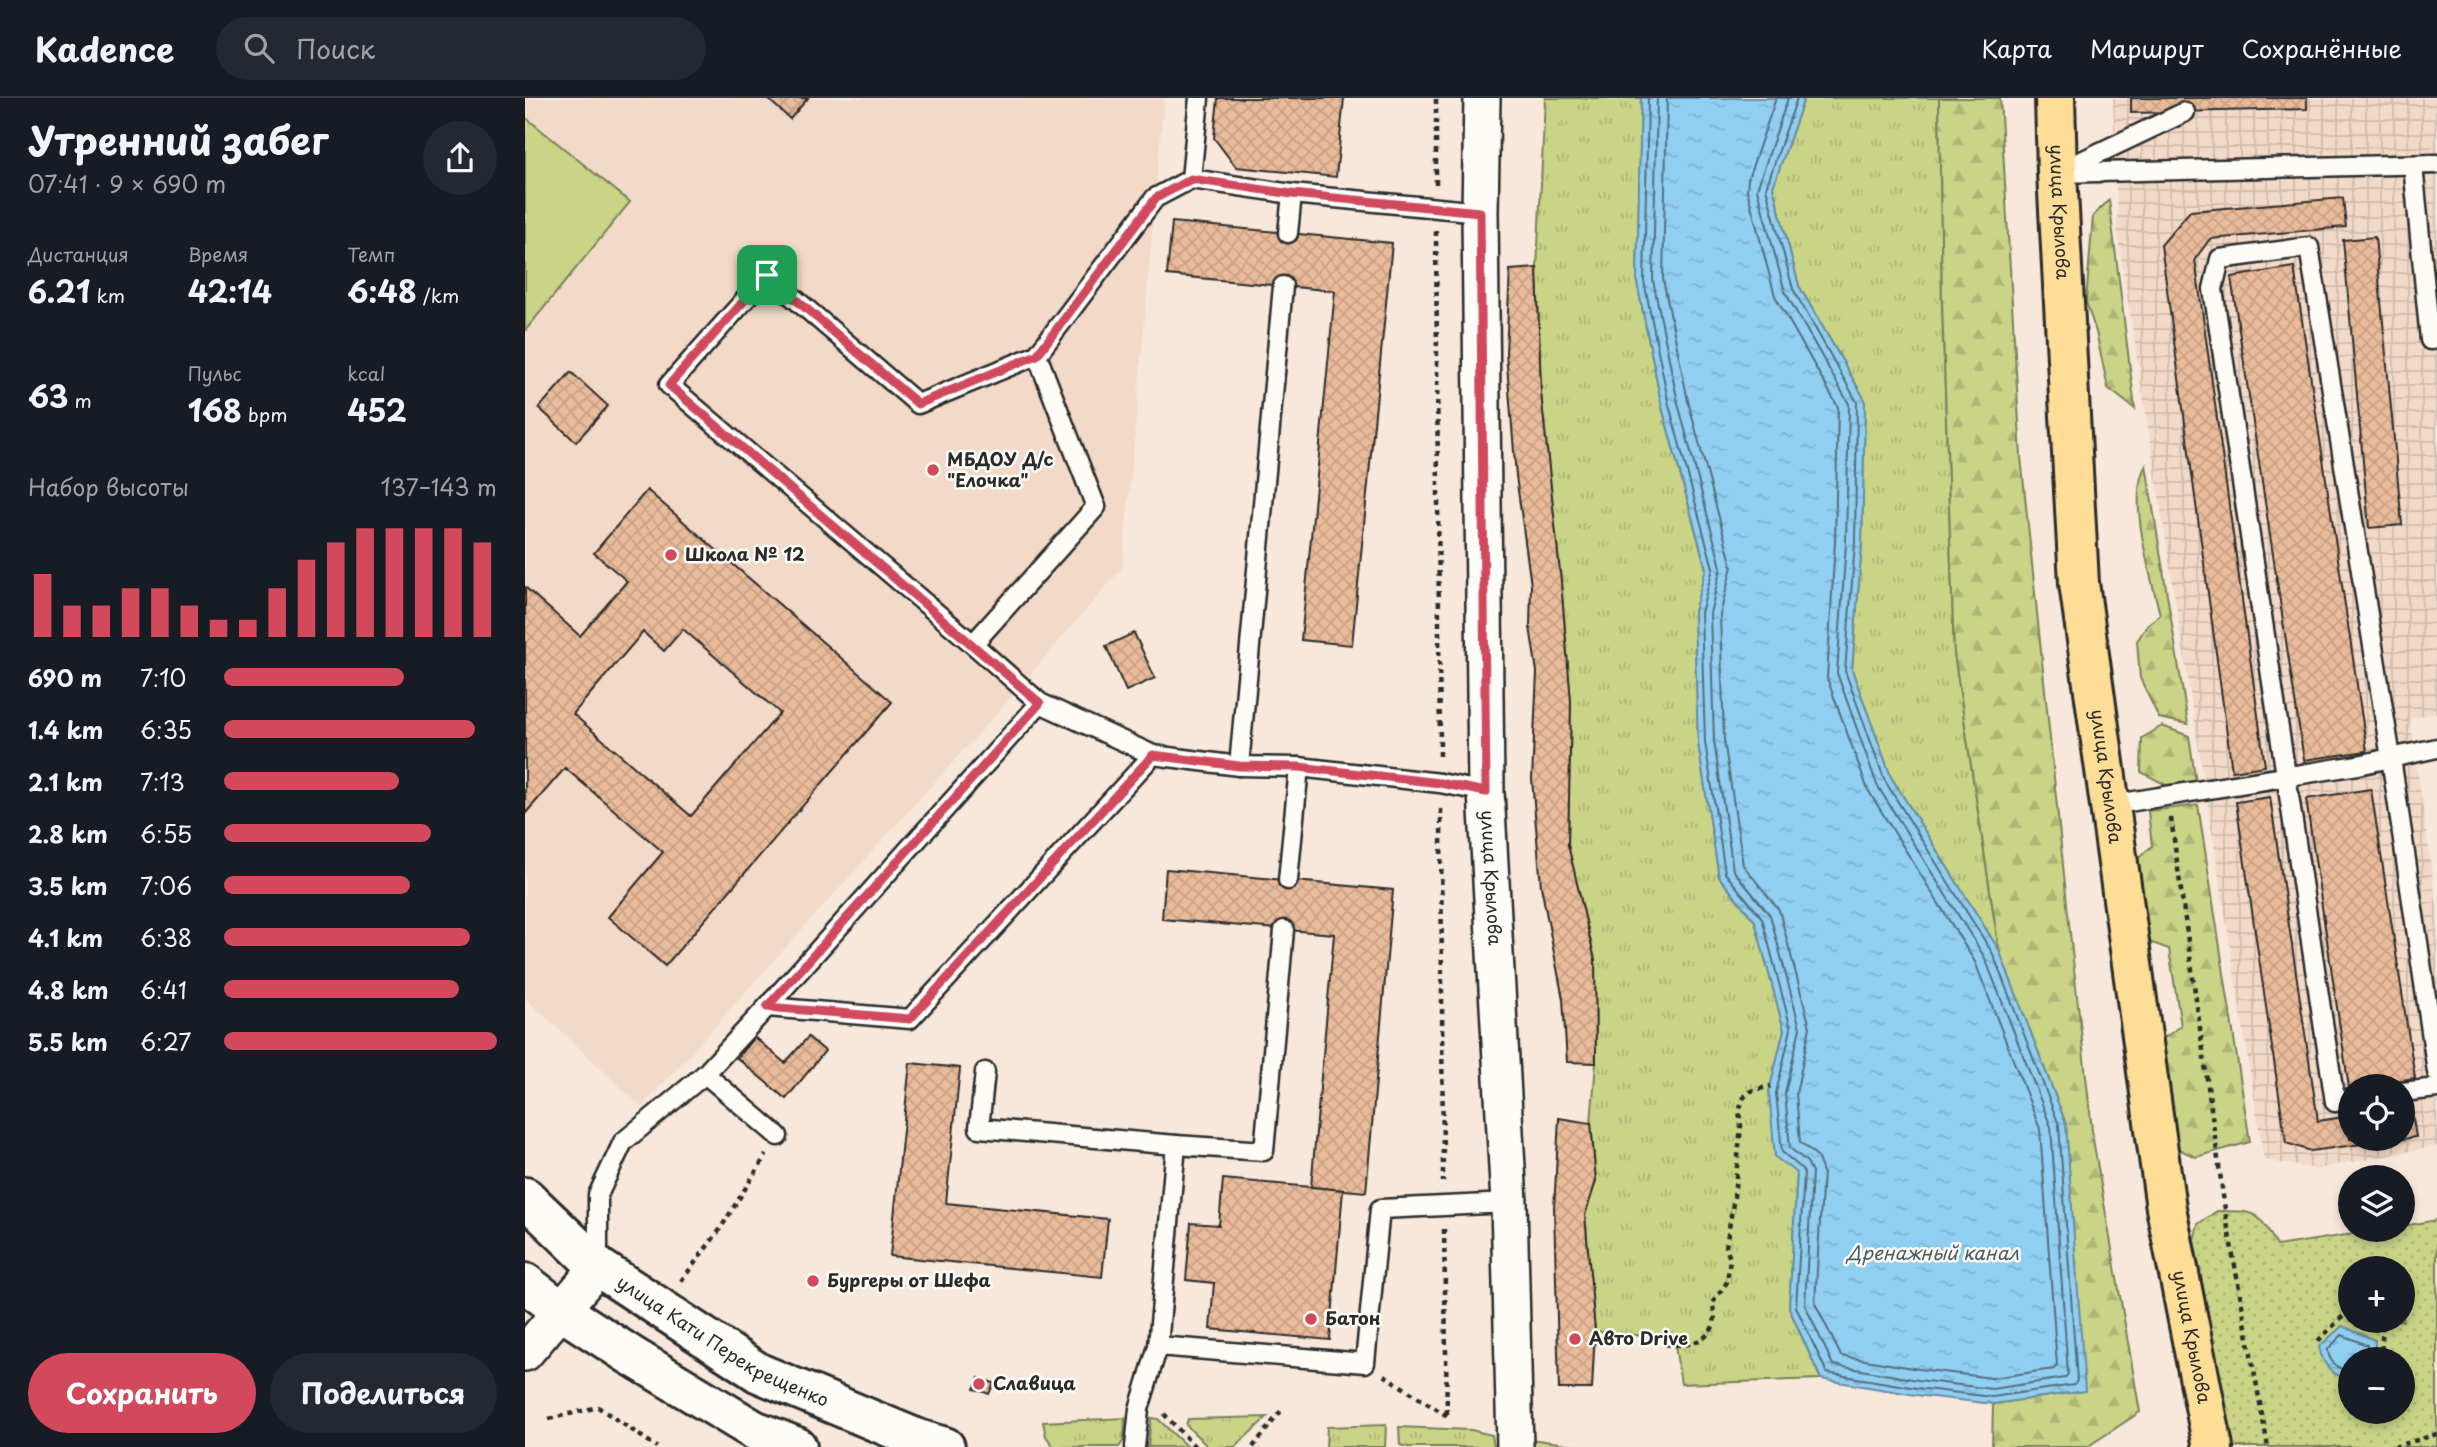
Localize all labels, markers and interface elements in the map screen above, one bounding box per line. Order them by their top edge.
search box [216,17,706,80]
text: Kadence [35,23,174,73]
icon: search [240,29,278,67]
text: Поиск [296,29,375,68]
text: Карта [1981,30,2052,66]
text: Маршрут [2090,30,2204,66]
text: Сохранённые [2242,30,2402,66]
text: Утренний забег [28,111,328,168]
button: share [423,121,497,195]
street label: улица Крылова [2044,144,2078,281]
text: 07:41 · 9 × 690 m [28,166,226,201]
text: Дистанция [28,240,129,268]
text: Время [188,240,248,268]
text: Темп [347,240,395,268]
pin [737,245,797,305]
icon: arrive [748,256,786,294]
text: 6.21 [28,268,90,313]
text: 42:14 [188,268,272,313]
text: 6:48 [347,268,417,313]
text: km [90,281,125,309]
text: /km [417,281,459,309]
text: Пульс [188,359,241,387]
text: kcal [347,359,385,387]
text: 63 [28,373,68,418]
text: m [68,386,92,414]
text: 168 [188,387,242,432]
text: 452 [347,387,407,432]
text: bpm [242,400,287,428]
place label: МБДОУ Д/с "Елочка" [947,445,1054,493]
marker: МБДОУ Д/с "Елочка" [925,462,941,478]
text: Набор высоты [28,469,189,504]
text: 137–143 m [381,469,497,504]
place label: Школа № 12 [685,540,805,567]
marker: Школа № 12 [663,547,679,563]
text: 690 m [28,660,102,695]
text: 7:10 [140,660,186,695]
street label: улица Крылова [2085,707,2130,846]
text: 1.4 km [28,712,103,747]
text: 6:35 [140,712,192,747]
text: 2.1 km [28,764,103,799]
text: 7:13 [140,764,185,799]
street label: улица Крылова [1475,809,1510,947]
text: 2.8 km [28,816,108,851]
text: 6:55 [140,816,192,851]
text: 3.5 km [28,868,108,903]
text: 7:06 [140,868,192,903]
text: 4.1 km [28,920,103,955]
text: 6:38 [140,920,192,955]
text: 4.8 km [28,972,109,1007]
text: 6:41 [140,972,187,1007]
text: 5.5 km [28,1024,108,1059]
text: 6:27 [140,1024,191,1059]
map controls [2338,1074,2415,1424]
button: locate [2338,1074,2415,1151]
button: layers [2338,1165,2415,1242]
water label: Дренажный канал [1845,1238,2019,1266]
button: + [2338,1256,2415,1333]
place label: Бургеры от Шефа [827,1266,991,1293]
street label: улица Кати Перекрещенко [612,1268,833,1413]
street label: улица Крылова [2167,1268,2219,1406]
marker: Бургеры от Шефа [805,1273,821,1289]
place label: Батон [1325,1304,1380,1331]
marker: Батон [1303,1311,1319,1327]
place label: Авто Drive [1589,1324,1688,1351]
marker: Авто Drive [1567,1331,1583,1347]
button: − [2338,1347,2415,1424]
button: Сохранить [28,1353,256,1433]
button: Поделиться [270,1353,497,1433]
place label: Славица [993,1369,1076,1396]
marker: Славица [971,1376,987,1392]

